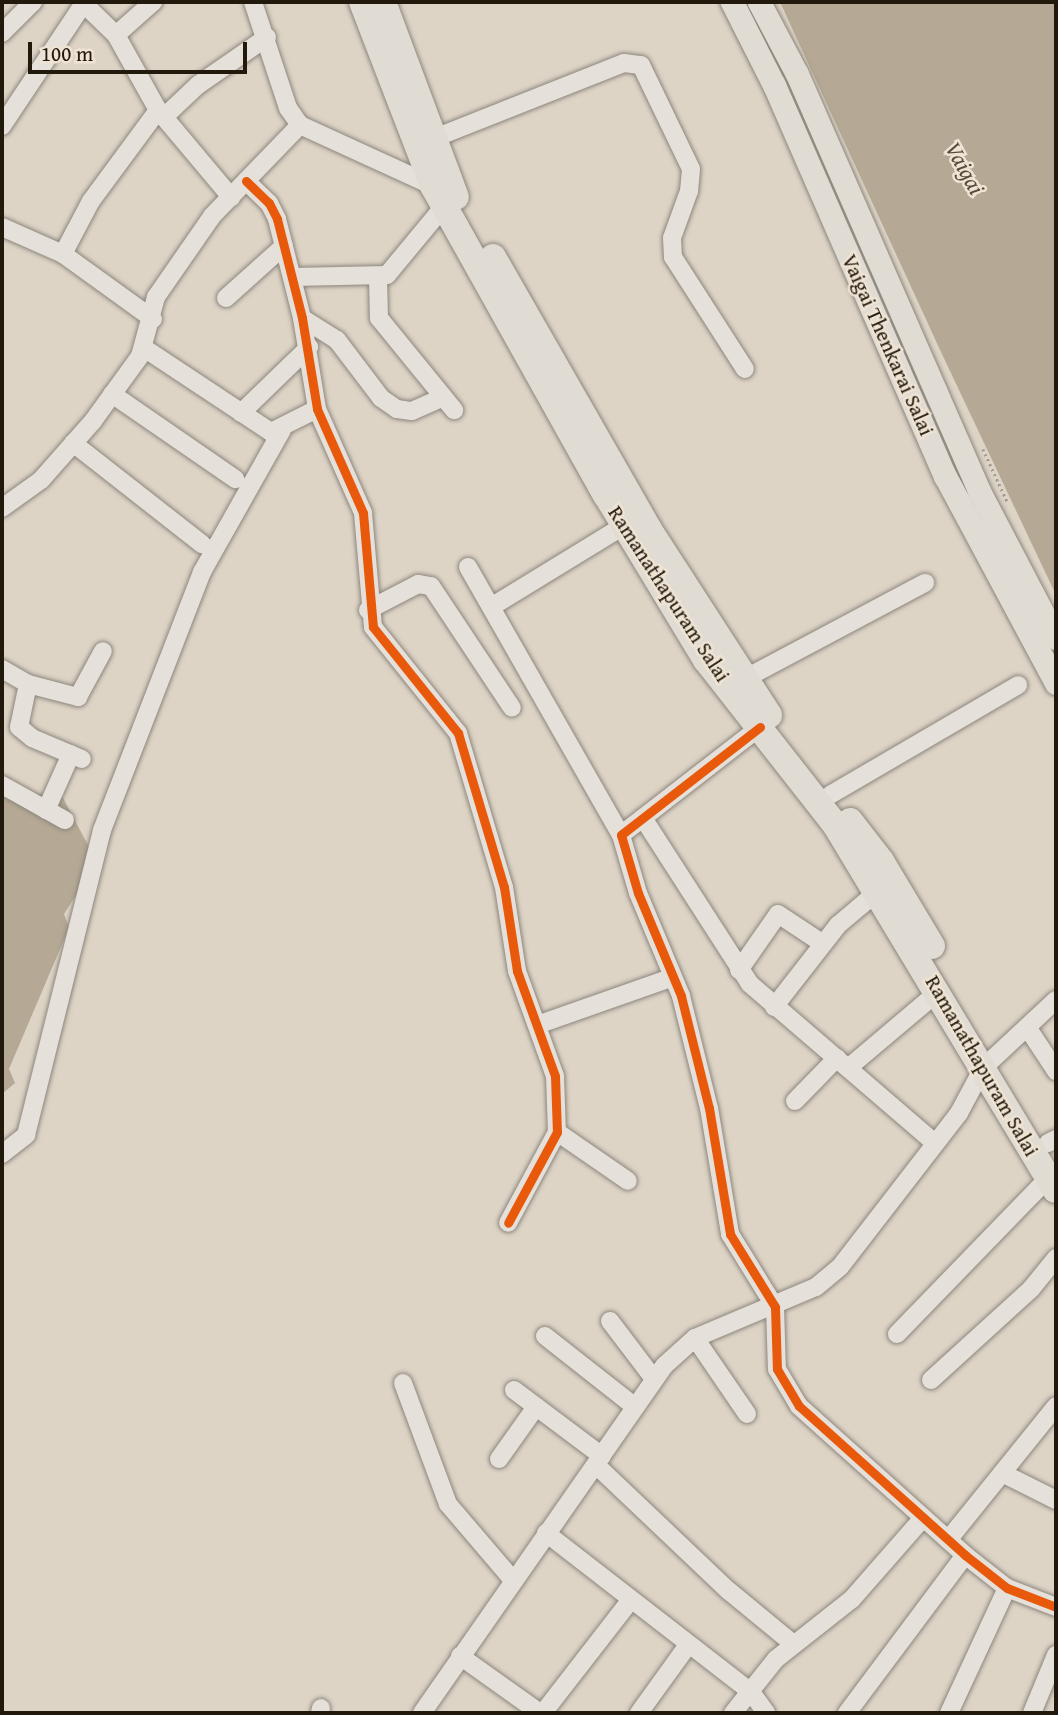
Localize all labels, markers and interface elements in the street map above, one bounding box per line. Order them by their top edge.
scale bar [32,28,250,72]
text: 100 m [41,38,93,69]
water label: Vaigai [939,137,991,199]
street label: Vaigai Thenkarai Salai [837,250,939,440]
street label: Ramanathapuram Salai [603,501,735,687]
street label: Ramanathapuram Salai [920,971,1044,1161]

